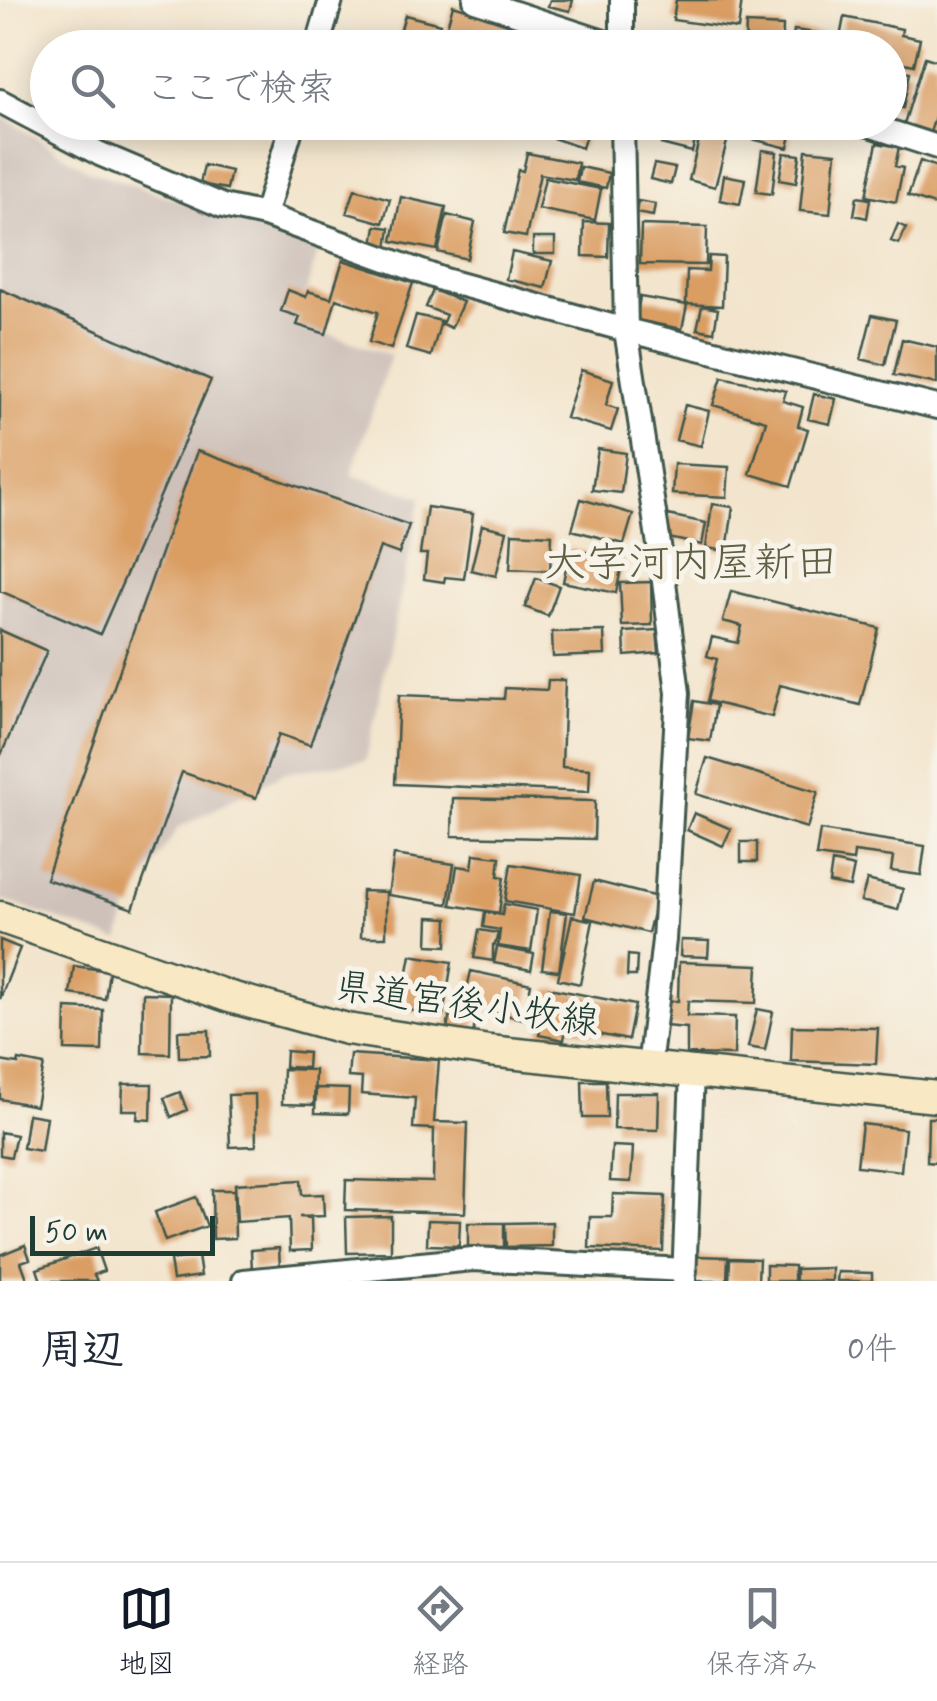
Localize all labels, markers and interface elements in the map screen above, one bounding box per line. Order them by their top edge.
search box [30,30,907,140]
icon: search [65,58,120,113]
text: ここで検索 [145,65,335,114]
district label: 大字河内屋新田 [544,537,838,592]
street label: 県道宮後小牧線 [332,963,602,1048]
scale bar [30,1211,215,1256]
text: 50 m [45,1215,108,1252]
text: 周辺 [40,1324,124,1379]
text: 0件 [847,1329,897,1371]
tab: 地図 [119,1581,175,1684]
tab: 経路 [412,1581,468,1684]
tab: 保存済み [706,1581,818,1684]

